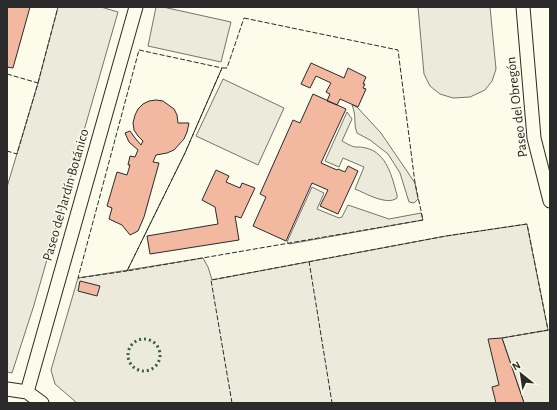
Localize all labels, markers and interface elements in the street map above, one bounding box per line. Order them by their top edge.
street label: Paseo del Obregón [504,56,530,158]
street label: Paseo del Jardín Botánico [40,127,92,263]
north arrow [501,354,541,394]
text: N [510,359,522,372]

